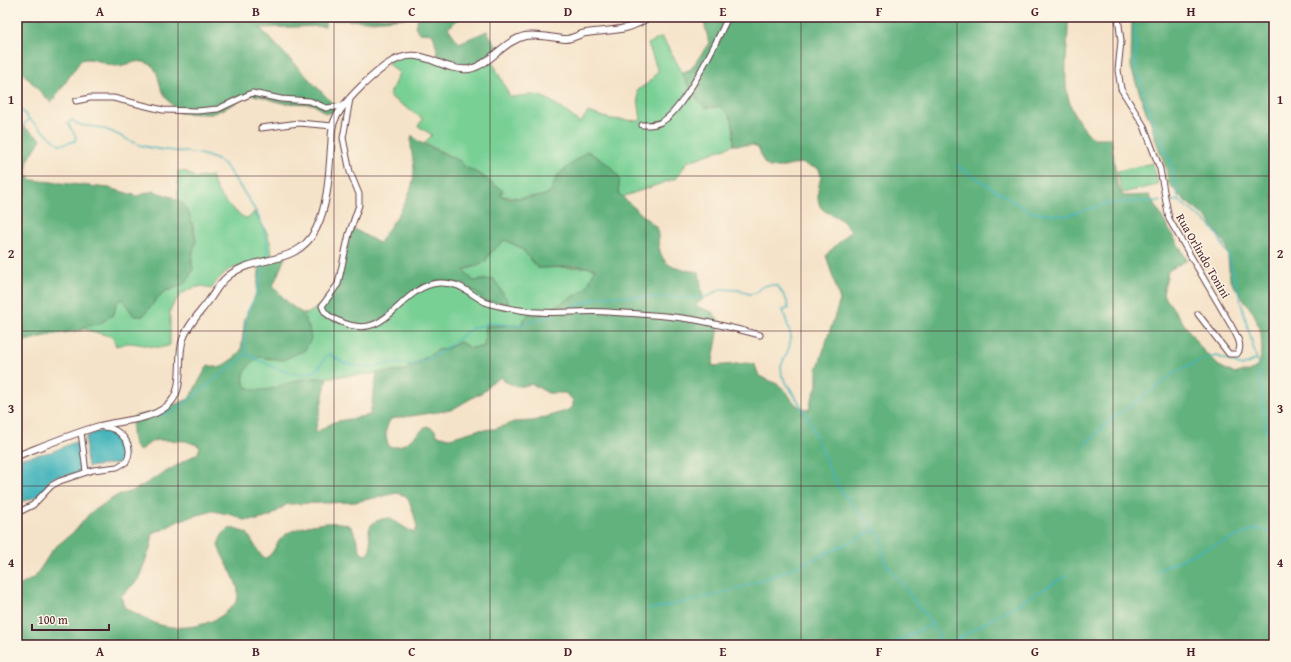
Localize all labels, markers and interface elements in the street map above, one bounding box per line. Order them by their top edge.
text: A [96,2,105,21]
text: B [252,2,260,21]
text: C [408,2,416,21]
text: D [564,2,572,21]
text: E [720,2,727,21]
text: F [876,2,883,21]
text: G [1031,2,1039,21]
text: H [1186,2,1196,21]
text: 1 [8,90,14,109]
text: 1 [1277,90,1283,109]
street label: Rua Orlindo Tonini [1172,210,1235,302]
text: 2 [8,244,15,263]
text: 2 [1277,244,1284,263]
text: 3 [8,399,14,418]
text: 3 [1277,399,1283,418]
text: 4 [8,553,15,572]
text: 4 [1277,553,1284,572]
scale bar [32,606,109,632]
text: 100 m [38,611,68,628]
text: A [96,642,105,661]
text: B [252,642,260,661]
text: C [408,642,416,661]
text: D [564,642,572,661]
text: E [720,642,727,661]
text: F [876,642,883,661]
text: G [1031,642,1039,661]
text: H [1186,642,1196,661]

